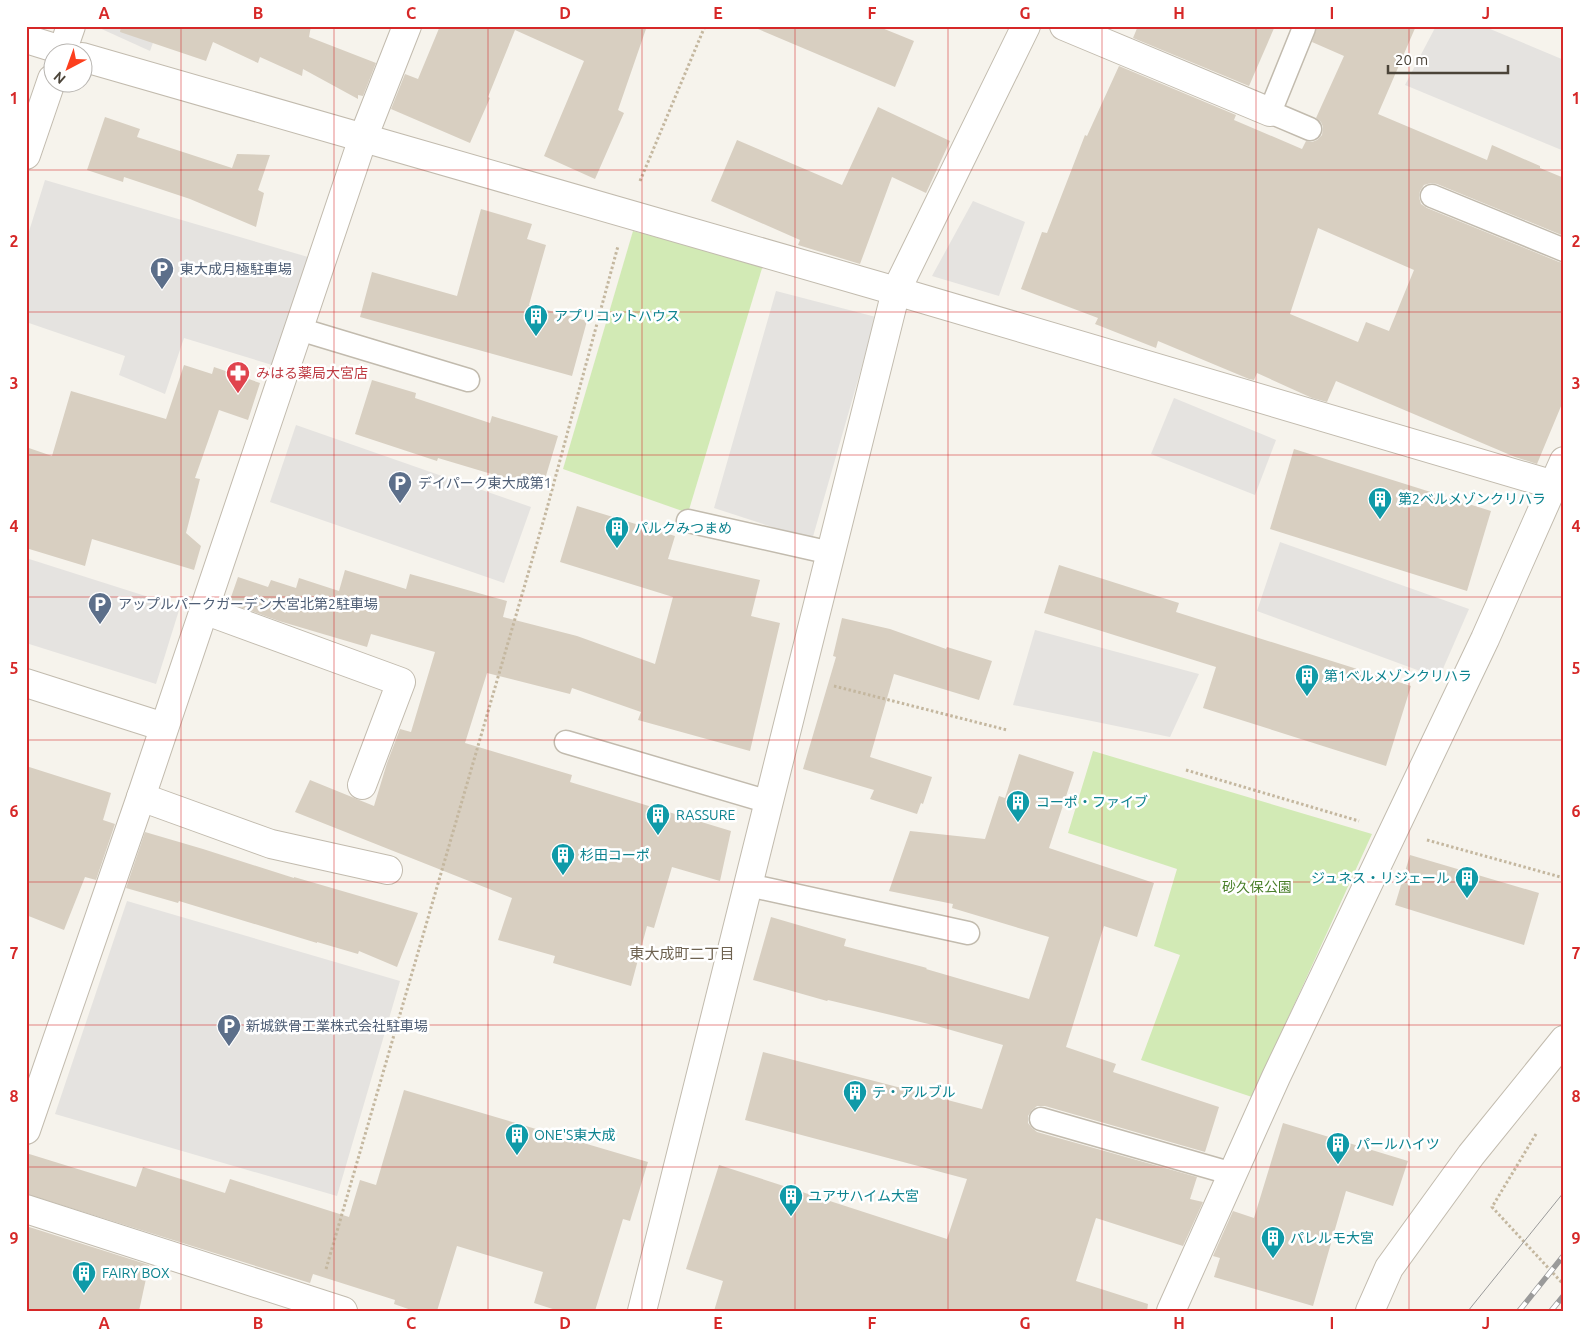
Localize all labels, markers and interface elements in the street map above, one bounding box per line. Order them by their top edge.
text: A [98,4,110,22]
text: B [253,4,263,22]
text: C [406,4,416,22]
text: D [559,4,571,22]
text: E [713,4,723,22]
text: F [868,4,877,22]
text: G [1019,4,1031,22]
text: H [1173,4,1185,22]
text: I [1330,4,1334,22]
text: J [1482,4,1490,22]
north arrow [42,42,92,92]
scale bar [1388,42,1508,74]
text: 20 m [1395,51,1428,68]
text: N [50,68,69,87]
text: 1 [9,89,19,107]
text: 1 [1571,89,1581,107]
text: 2 [9,232,19,250]
text: 2 [1571,232,1581,250]
parking icon: 東大成月極駐車場 [149,256,175,290]
place label: 東大成月極駐車場 [180,261,292,277]
building icon: アプリコットハウス [523,303,549,337]
place label: アプリコットハウス [554,308,680,324]
pharmacy icon: みはる薬局大宮店 [225,360,251,394]
place label: みはる薬局大宮店 [256,365,368,381]
text: 3 [9,374,19,392]
text: 3 [1571,374,1581,392]
parking icon: デイパーク東大成第1 [387,470,413,504]
place label: デイパーク東大成第1 [418,475,552,491]
building icon: 第2ベルメゾンクリハラ [1367,486,1393,520]
place label: 第2ベルメゾンクリハラ [1398,491,1546,507]
building icon: パルクみつまめ [604,515,630,549]
text: 4 [9,517,19,535]
text: 4 [1571,517,1581,535]
place label: パルクみつまめ [634,520,732,536]
parking icon: アップルパークガーデン大宮北第2駐車場 [87,591,113,625]
place label: アップルパークガーデン大宮北第2駐車場 [118,596,378,612]
text: 5 [9,659,19,677]
text: 5 [1571,659,1581,677]
building icon: 第1ベルメゾンクリハラ [1294,663,1320,697]
place label: 第1ベルメゾンクリハラ [1324,668,1472,684]
building icon: コーポ・ファイブ [1005,789,1031,823]
place label: コーポ・ファイブ [1036,794,1148,810]
text: 6 [9,802,19,820]
building icon: RASSURE [645,802,671,836]
text: 6 [1571,802,1581,820]
place label: RASSURE [676,807,735,823]
building icon: 杉田コーポ [550,842,576,876]
place label: 杉田コーポ [580,847,650,863]
building icon: ジュネス・リジェール [1454,865,1480,899]
place label: ジュネス・リジェール [1311,870,1450,886]
park label: 砂久保公園 [1222,879,1292,895]
text: 7 [9,944,19,962]
text: 7 [1571,944,1581,962]
district label: 東大成町二丁目 [629,945,735,962]
parking icon: 新城鉄骨工業株式会社駐車場 [216,1013,242,1047]
place label: 新城鉄骨工業株式会社駐車場 [246,1018,428,1034]
building icon: テ・アルブル [842,1079,868,1113]
place label: テ・アルブル [872,1084,956,1100]
text: 8 [9,1087,19,1105]
text: 8 [1571,1087,1581,1105]
building icon: ONE'S東大成 [504,1122,530,1156]
place label: ONE'S東大成 [534,1127,615,1143]
building icon: パールハイツ [1325,1131,1351,1165]
place label: パールハイツ [1356,1136,1440,1152]
building icon: ユアサハイム大宮 [778,1183,804,1217]
place label: ユアサハイム大宮 [808,1188,919,1204]
building icon: パレルモ大宮 [1260,1225,1286,1259]
text: 9 [9,1229,19,1247]
text: 9 [1571,1229,1581,1247]
place label: パレルモ大宮 [1290,1230,1374,1246]
building icon: FAIRY BOX [71,1260,97,1294]
place label: FAIRY BOX [102,1265,170,1281]
text: A [98,1314,110,1332]
text: B [253,1314,263,1332]
text: C [406,1314,416,1332]
text: D [559,1314,571,1332]
text: E [713,1314,723,1332]
text: F [868,1314,877,1332]
text: G [1019,1314,1031,1332]
text: H [1173,1314,1185,1332]
text: I [1330,1314,1334,1332]
text: J [1482,1314,1490,1332]

